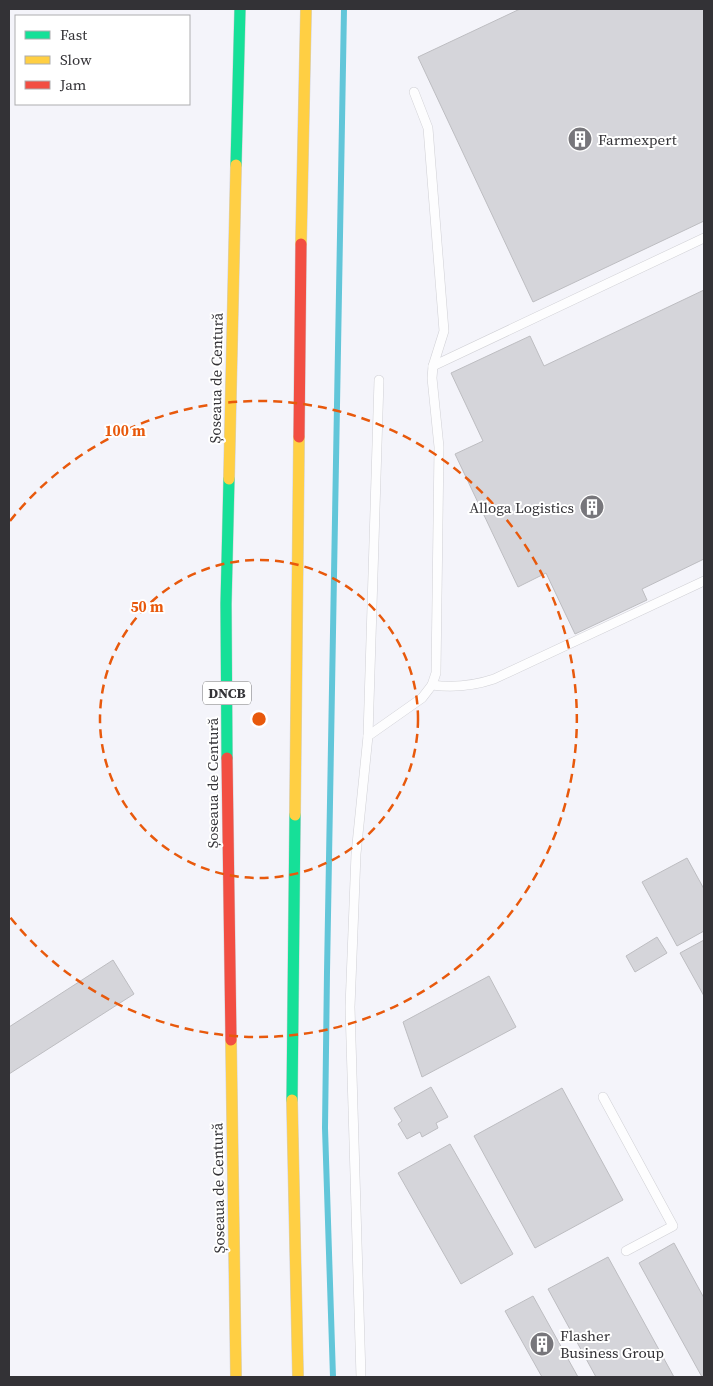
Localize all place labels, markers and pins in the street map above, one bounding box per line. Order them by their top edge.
building icon: Farmexpert [567,126,593,152]
place label: Farmexpert [598,129,677,150]
building icon: Alloga Logistics [579,494,605,520]
place label: Alloga Logistics [469,497,574,518]
centre of rings [250,710,268,728]
place label: Flasher Business Group [560,1325,664,1363]
building icon: Flasher Business Group [529,1331,555,1357]

